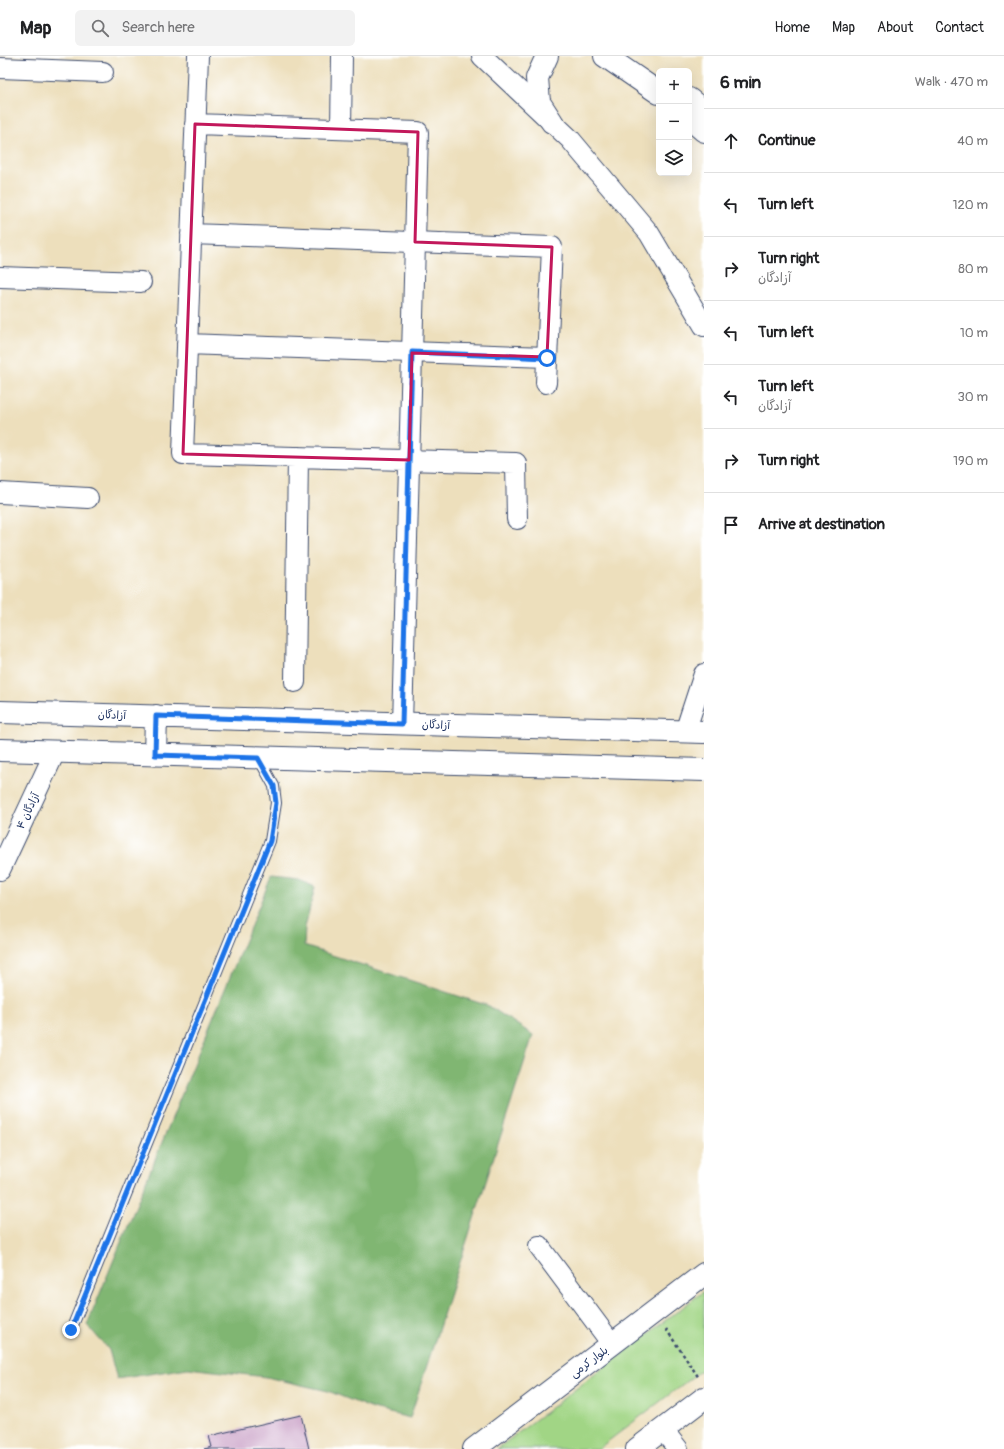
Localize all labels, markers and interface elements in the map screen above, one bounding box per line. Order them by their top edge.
search box [75,10,355,46]
text: Map [20,16,51,40]
icon: search [89,17,111,39]
text: Search here [121,18,195,37]
text: Home [775,19,810,36]
text: Map [832,19,855,36]
text: About [877,19,913,36]
text: Contact [935,19,984,36]
map controls [656,68,692,176]
button: + [656,68,692,104]
text: 6 min [720,72,761,93]
text: Walk · 470 m [915,74,988,90]
button: − [656,104,692,140]
icon: ahead [720,130,742,152]
text: Continue [758,131,816,150]
text: 40 m [957,133,988,149]
button: layers [656,140,692,176]
icon: left [720,194,742,216]
text: Turn left [758,195,814,214]
text: 120 m [952,197,988,213]
text: Turn right [758,249,819,268]
icon: right [720,258,742,280]
text: 80 m [958,261,988,277]
text: آزادگان [758,270,791,286]
icon: left [720,322,742,344]
text: Turn left [758,323,814,342]
text: 10 m [960,325,988,341]
route start [538,349,556,367]
text: Turn left [758,377,814,396]
icon: left [720,386,742,408]
text: 30 m [958,389,988,405]
text: آزادگان [758,398,791,414]
icon: right [720,450,742,472]
text: Turn right [758,451,819,470]
text: 190 m [953,453,988,469]
icon: arrive [720,514,742,536]
text: Arrive at destination [758,515,885,534]
street label: آزادگان [98,708,128,722]
street label: آزادگان [422,718,452,732]
street label: آزادگان ۴ [14,790,43,831]
route end [62,1321,80,1339]
street label: بلوار کرمی [567,1343,611,1381]

